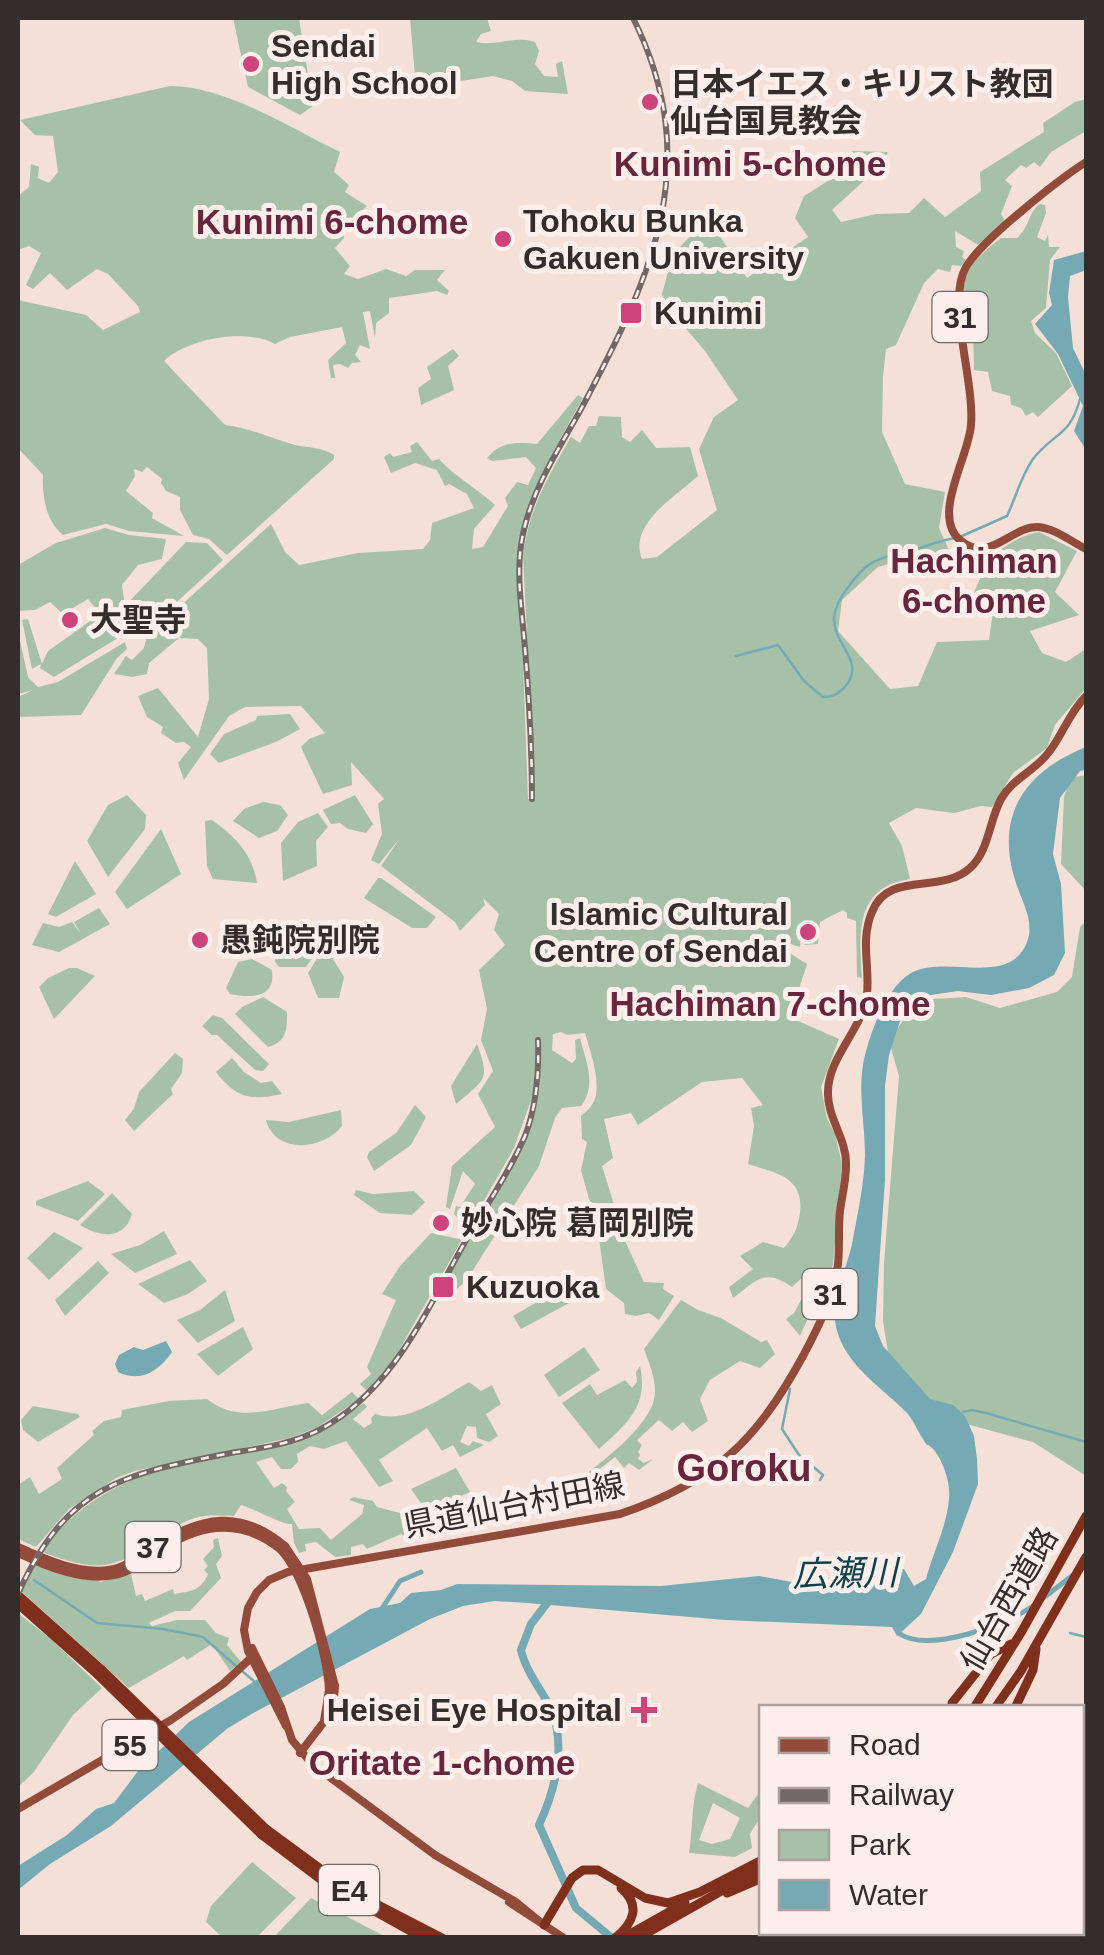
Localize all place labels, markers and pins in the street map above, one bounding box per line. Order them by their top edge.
place label: Sendai High School [271,28,458,101]
marker: Sendai High School [240,53,262,75]
place label: 日本イエス・キリスト教団 仙台国見教会 [670,66,1054,139]
marker: 日本イエス・キリスト教団 仙台国見教会 [639,91,661,113]
place label: Tohoku Bunka Gakuen University [523,203,804,276]
marker: Tohoku Bunka Gakuen University [492,228,514,250]
place label: Kunimi [654,295,762,331]
marker: Kunimi [618,300,644,326]
place label: 大聖寺 [90,602,186,638]
marker: 大聖寺 [59,609,81,631]
place label: Islamic Cultural Centre of Sendai [534,896,788,969]
marker: Islamic Cultural Centre of Sendai [797,921,819,943]
place label: 愚鈍院別院 [220,922,380,958]
marker: 愚鈍院別院 [189,929,211,951]
place label: 妙心院 葛岡別院 [461,1205,694,1241]
marker: 妙心院 葛岡別院 [430,1212,452,1234]
place label: Kuzuoka [466,1269,600,1305]
marker: Kuzuoka [430,1274,456,1300]
place label: Heisei Eye Hospital [327,1692,622,1728]
marker: Heisei Eye Hospital [631,1697,657,1723]

